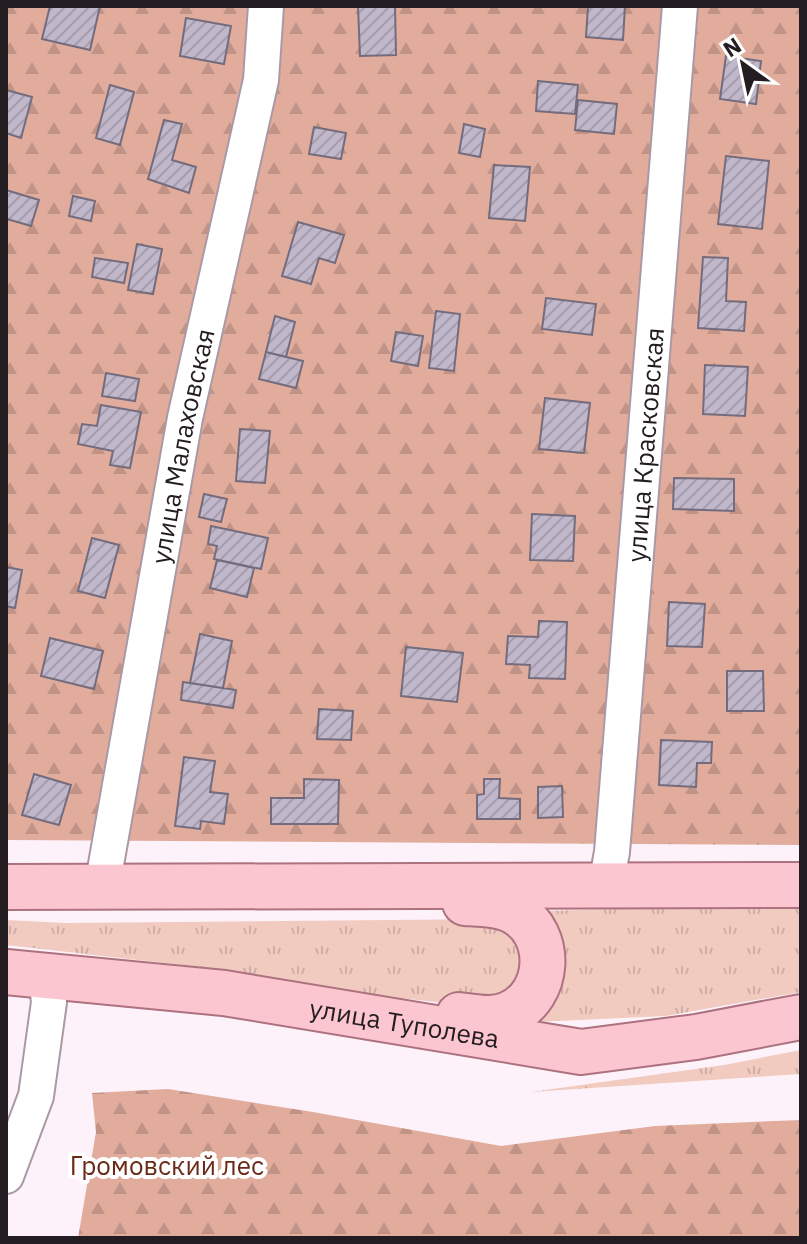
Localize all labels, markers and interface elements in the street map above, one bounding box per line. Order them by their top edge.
north arrow [703,24,783,104]
text: N [717,30,746,63]
street label: улица Малаховская [142,325,222,567]
street label: улица Красковская [618,326,671,564]
street label: улица Туполева [307,990,502,1055]
park label: Громовский лес [70,1148,264,1182]

